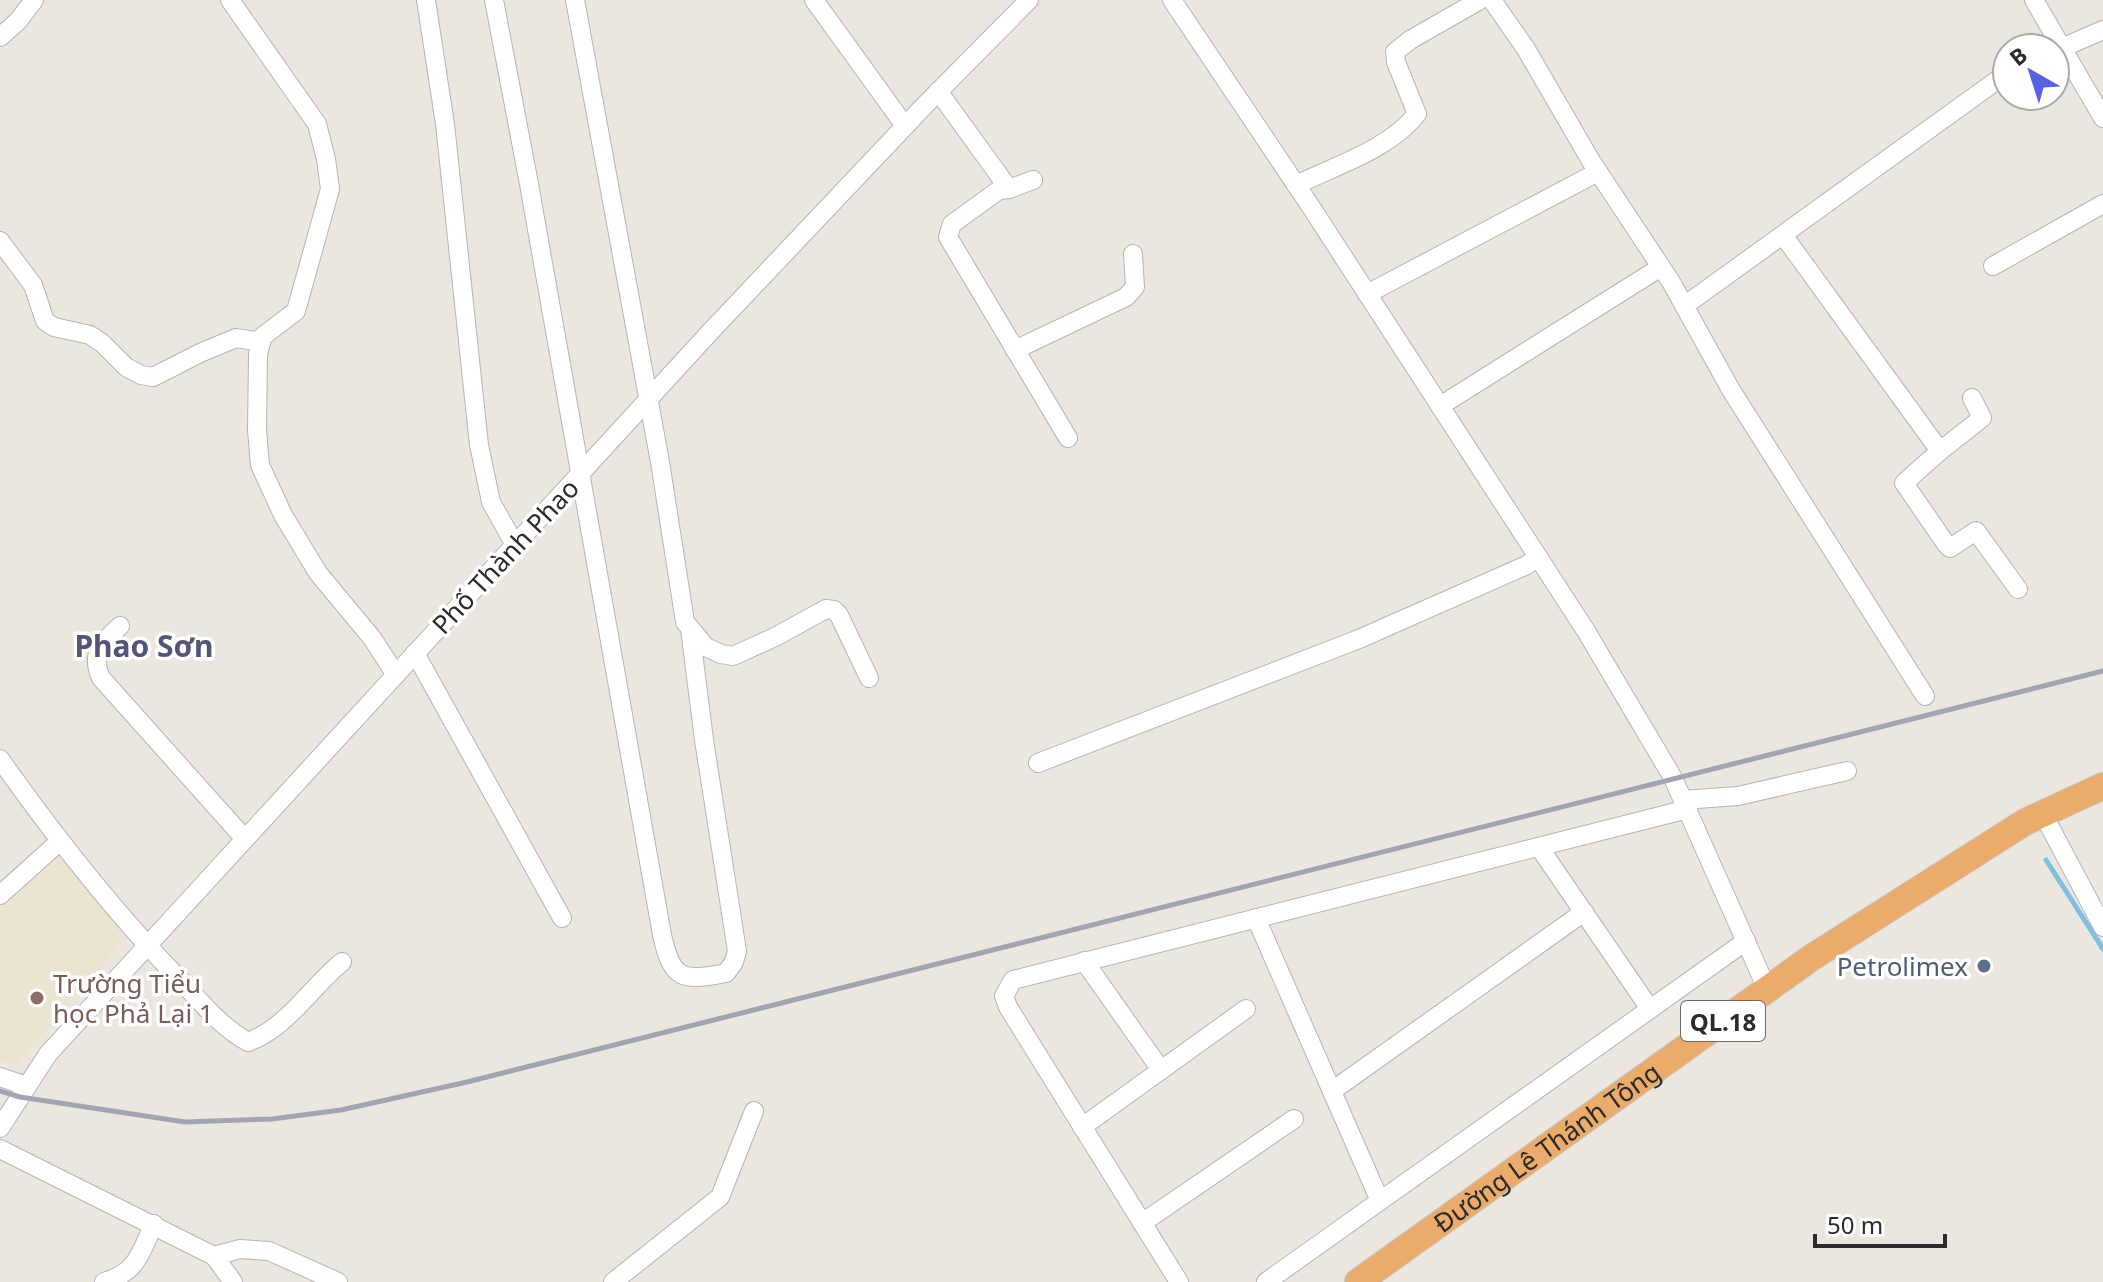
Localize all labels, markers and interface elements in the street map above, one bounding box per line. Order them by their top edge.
north arrow [1991,32,2071,112]
text: B [2003,39,2033,72]
street label: Phố Thành Phao [423,470,587,642]
district label: Phao Sơn [74,625,214,666]
place label: Petrolimex [1837,948,1968,984]
marker: Petrolimex [1975,957,1993,975]
place label: Trường Tiểu học Phả Lại 1 [53,965,214,1031]
marker: Trường Tiểu học Phả Lại 1 [28,989,46,1007]
road number: QL.18 [1681,1001,1765,1041]
street label: Đường Lê Thánh Tông [1426,1054,1667,1240]
scale bar [1815,1198,1945,1248]
text: 50 m [1827,1208,1883,1241]

